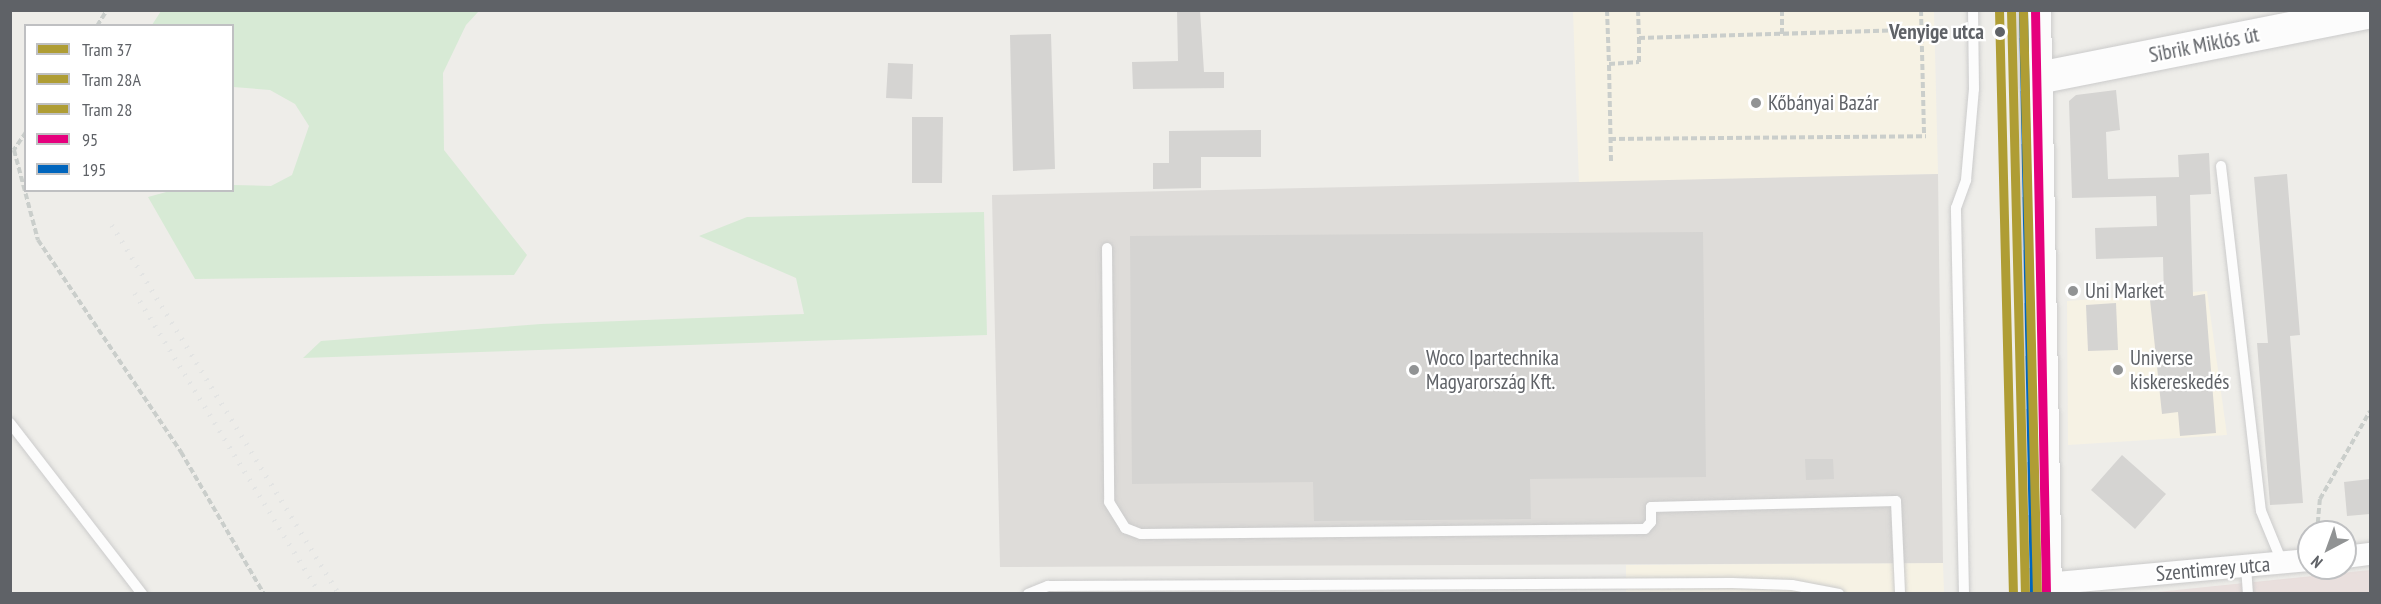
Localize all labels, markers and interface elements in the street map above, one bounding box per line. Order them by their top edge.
place label: Venyige utca [1889,19,1984,45]
marker: Venyige utca [1989,21,2011,43]
street label: Sibrik Miklós út [2147,22,2261,68]
legend [24,24,234,192]
text: Tram 37 [82,38,132,61]
text: Tram 28A [82,68,141,91]
place label: Kőbányai Bazár [1768,90,1879,116]
marker: Kőbányai Bazár [1749,96,1763,110]
text: Tram 28 [82,98,132,121]
text: 95 [82,128,98,151]
text: 195 [82,158,106,181]
place label: Uni Market [2085,278,2164,304]
marker: Uni Market [2066,284,2080,298]
place label: Woco Ipartechnika Magyarország Kft. [1426,345,1559,395]
place label: Universe kiskereskedés [2130,345,2229,395]
marker: Woco Ipartechnika Magyarország Kft. [1407,363,1421,377]
marker: Universe kiskereskedés [2111,363,2125,377]
north arrow [2297,520,2357,580]
street label: Szentimrey utca [2155,551,2271,587]
text: N [2307,552,2326,572]

